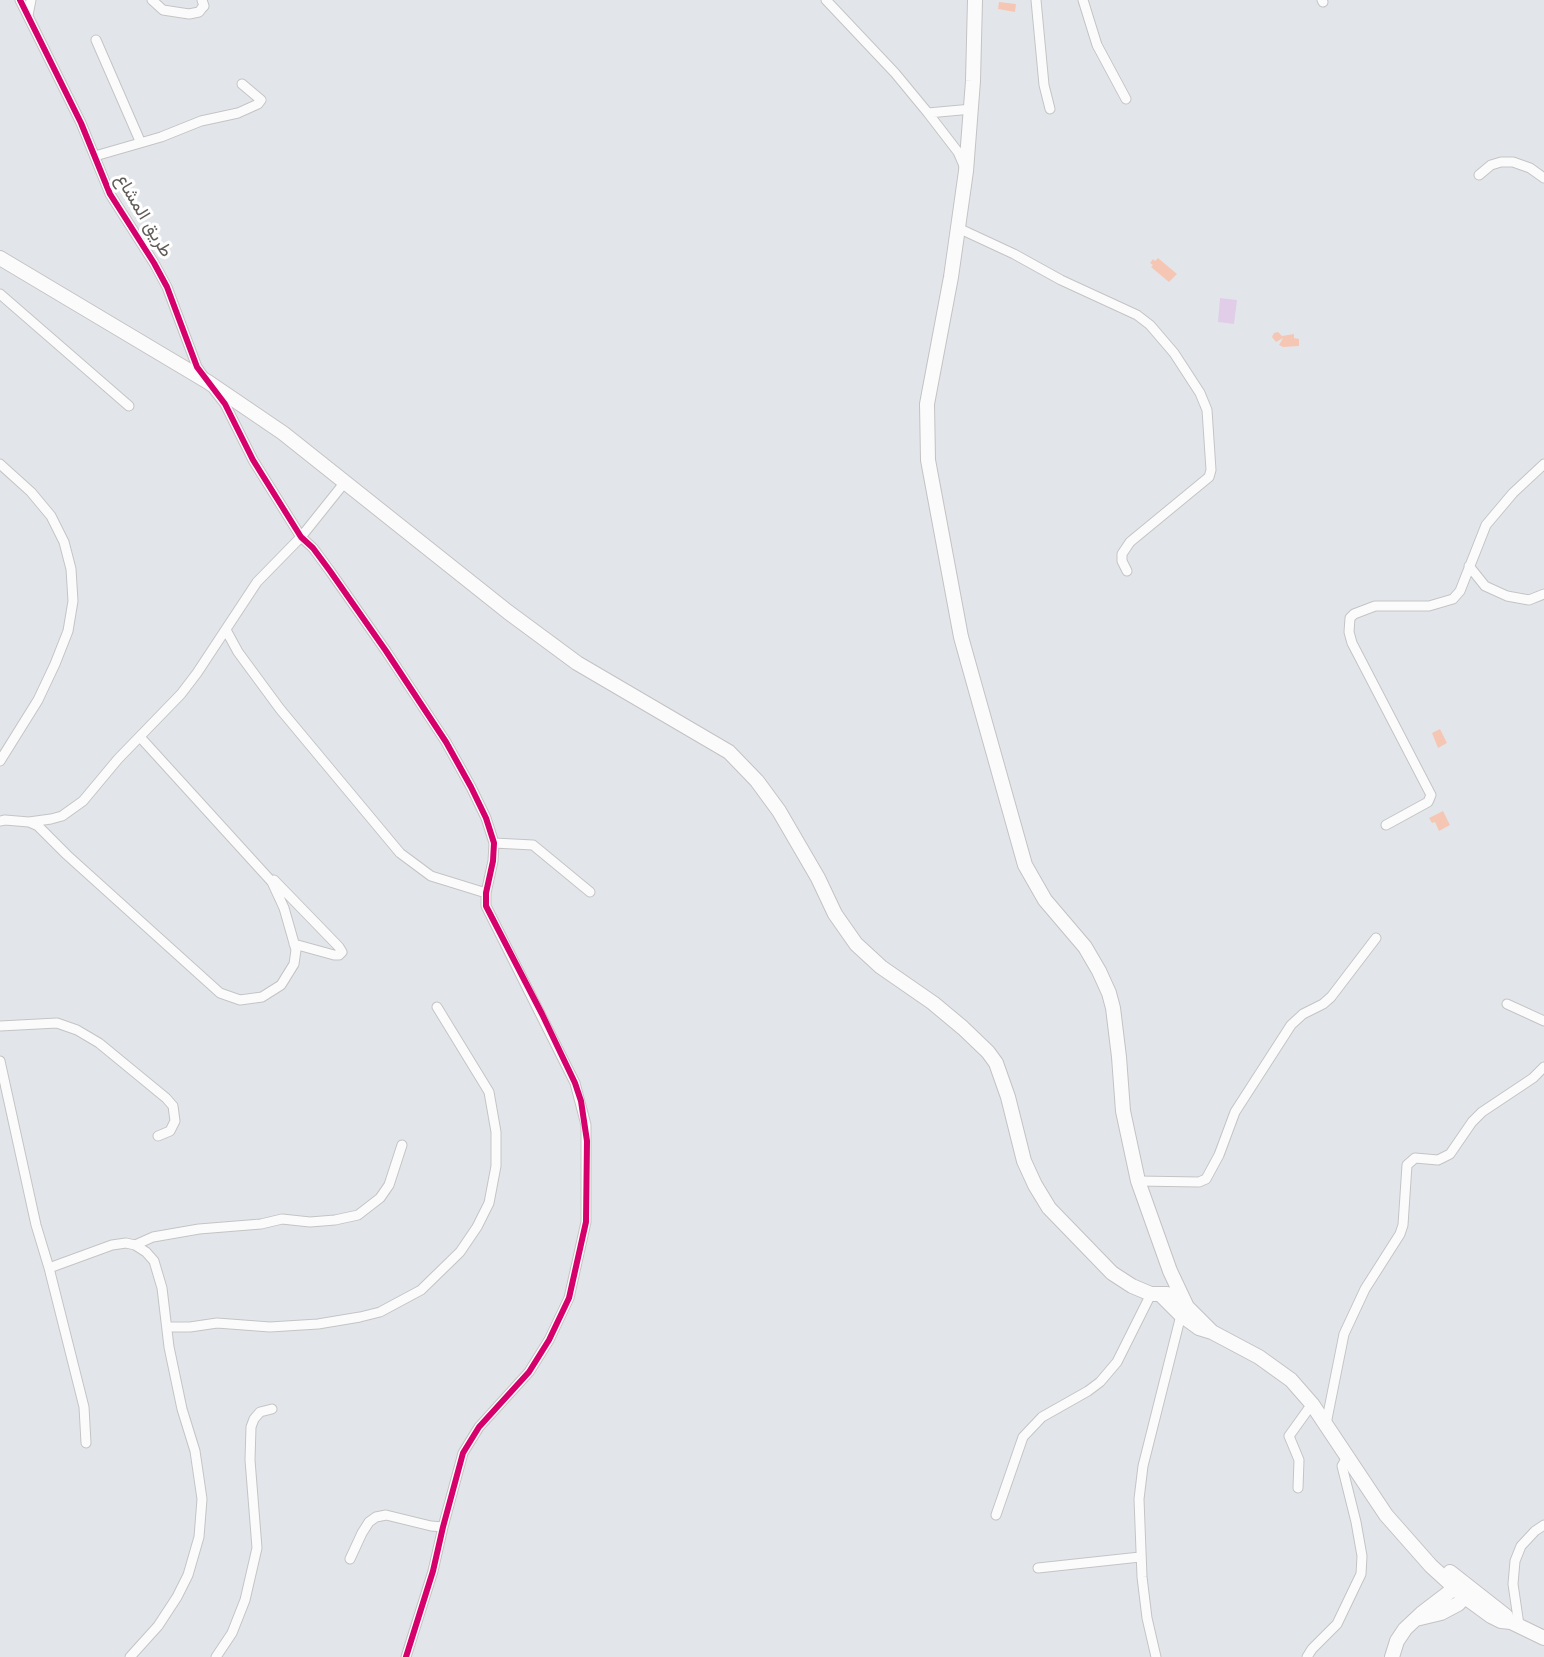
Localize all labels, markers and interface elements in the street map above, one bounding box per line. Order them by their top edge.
street label: طريق المشاع [110,170,176,262]

